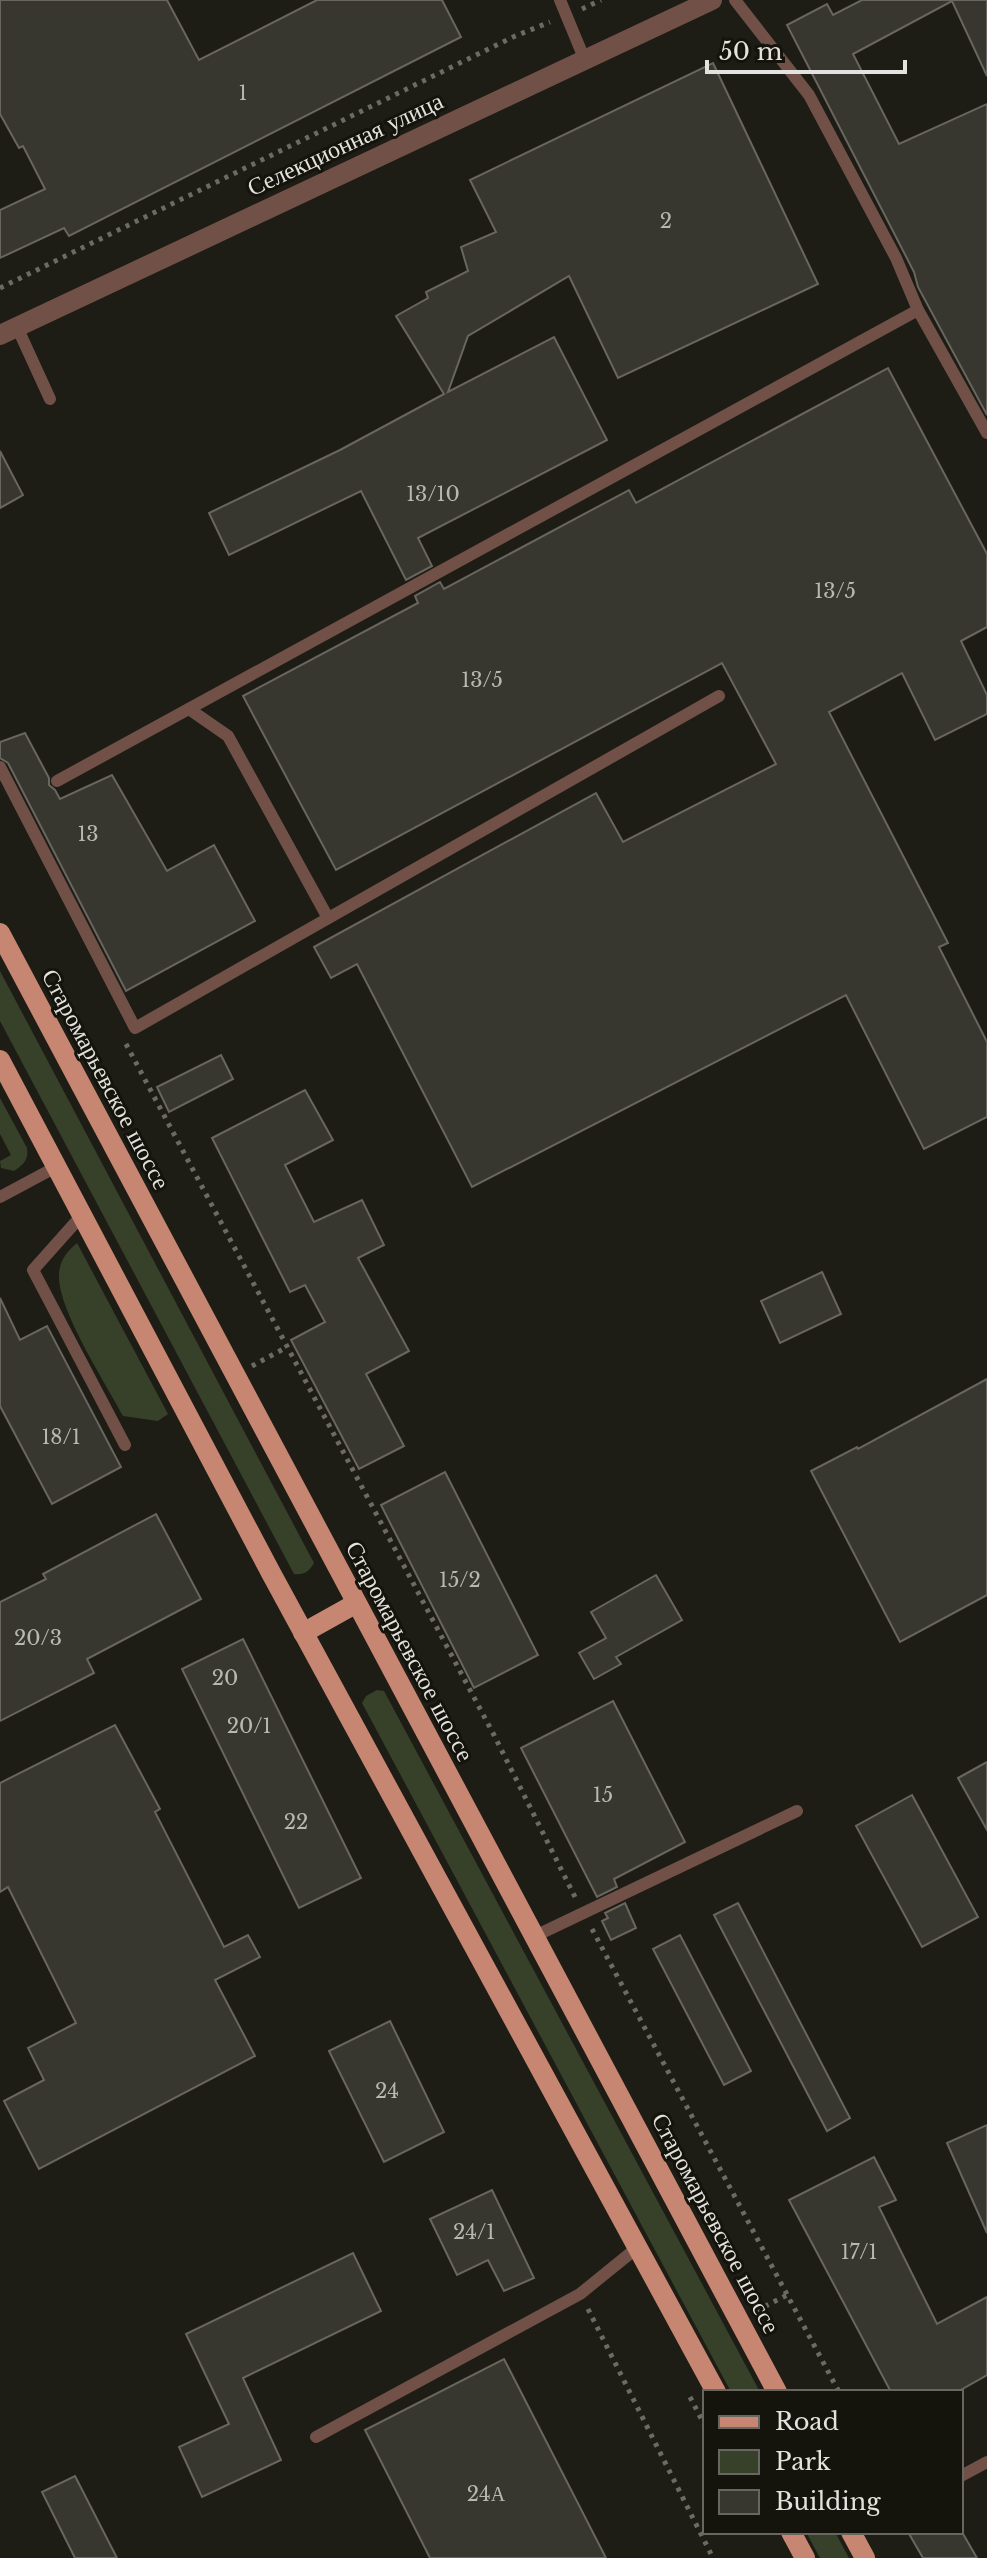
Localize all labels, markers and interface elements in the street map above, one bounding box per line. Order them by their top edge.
scale bar [707,24,905,74]
text: 50 m [719,37,783,66]
house number: 1 [239,81,247,105]
street label: Селекционная улица [243,86,448,202]
house number: 2 [660,209,672,233]
house number: 13/10 [406,482,460,506]
house number: 13/5 [814,579,856,603]
house number: 13/5 [461,668,503,692]
house number: 13 [77,822,99,846]
street label: Старомарьевское шоссе [36,964,176,1194]
house number: 18/1 [41,1425,81,1449]
street label: Старомарьевское шоссе [340,1536,480,1766]
house number: 15/2 [439,1568,481,1592]
house number: 20/3 [14,1626,62,1650]
house number: 20 [212,1666,238,1690]
house number: 20/1 [227,1714,271,1738]
house number: 15 [593,1783,613,1807]
house number: 22 [284,1810,308,1834]
house number: 24 [375,2079,399,2103]
street label: Старомарьевское шоссе [646,2108,786,2338]
house number: 24/1 [453,2220,495,2244]
house number: 17/1 [841,2240,877,2264]
legend [703,2390,963,2534]
text: Road [775,2407,839,2436]
text: Park [775,2447,831,2476]
house number: 24А [467,2482,506,2506]
text: Building [775,2487,881,2516]

